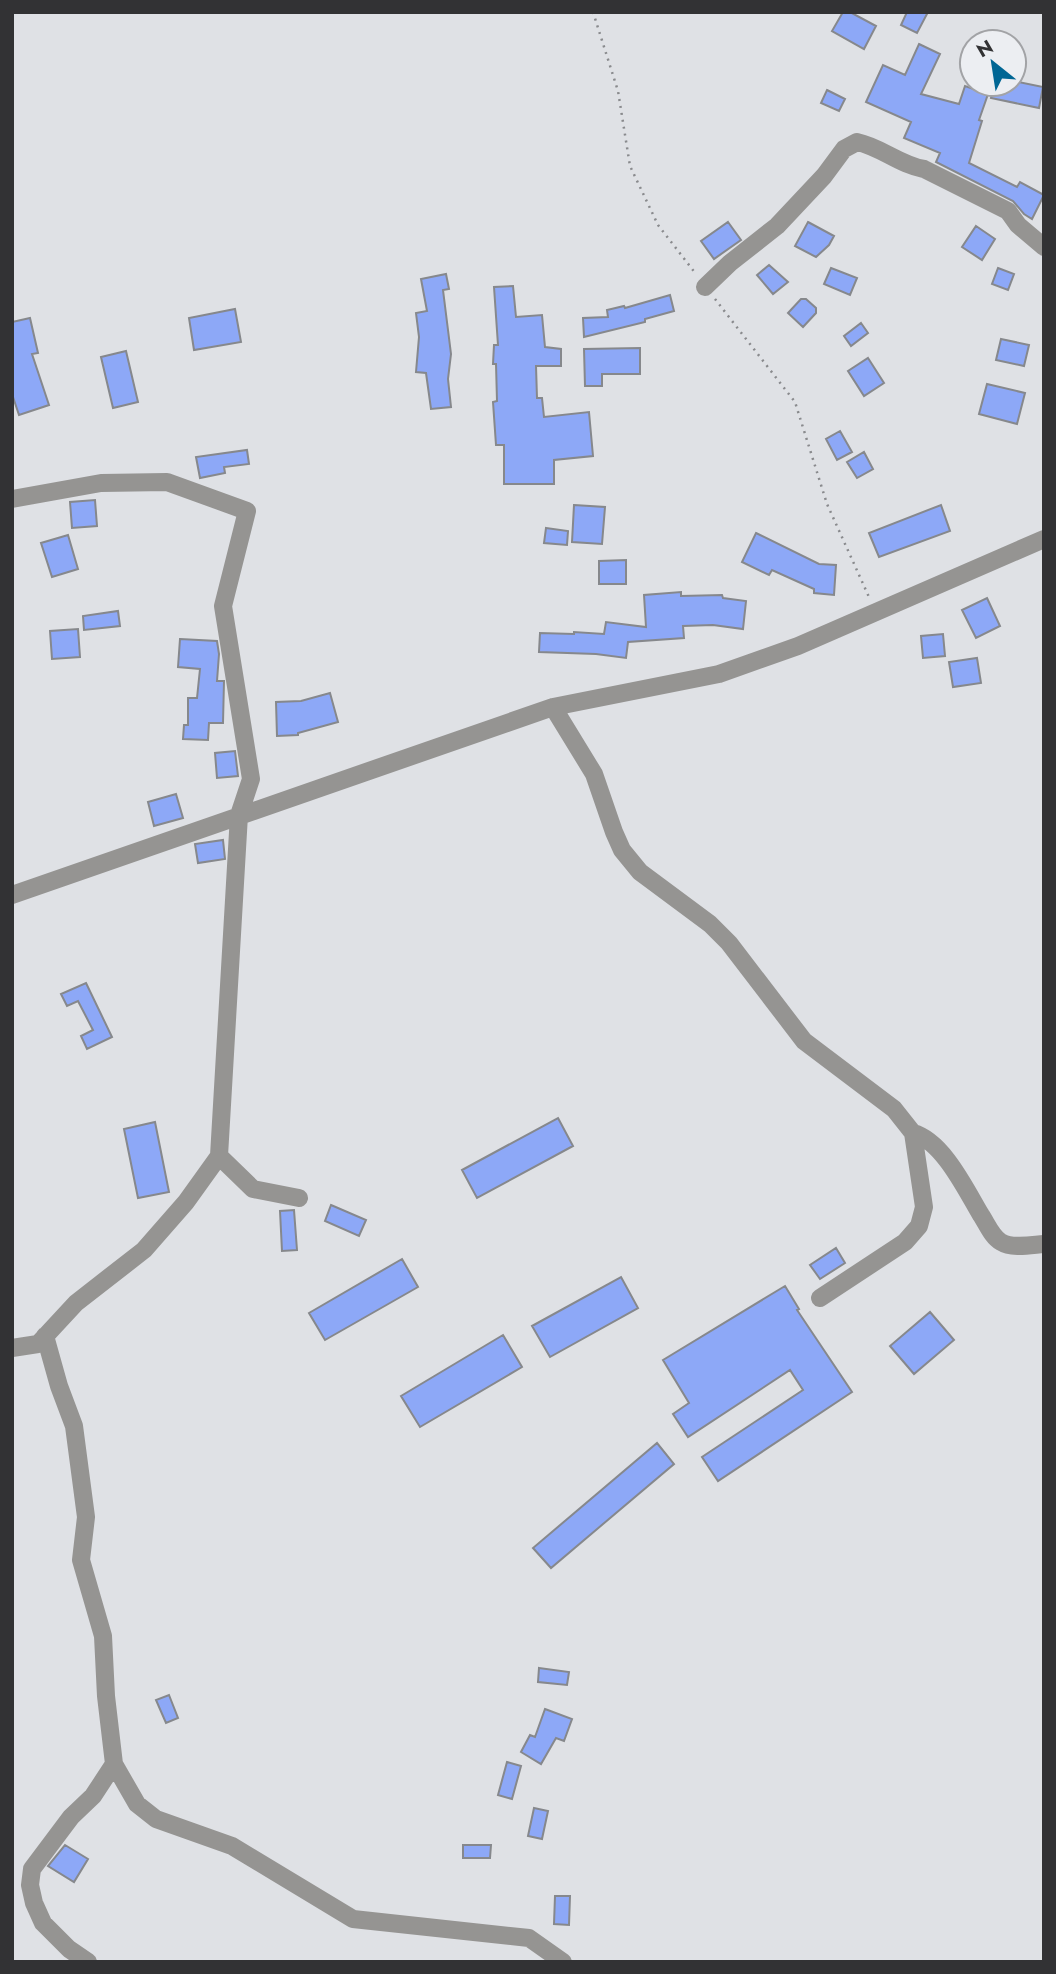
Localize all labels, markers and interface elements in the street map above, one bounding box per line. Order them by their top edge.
north arrow [958,28,1028,98]
text: N [971,33,998,64]

